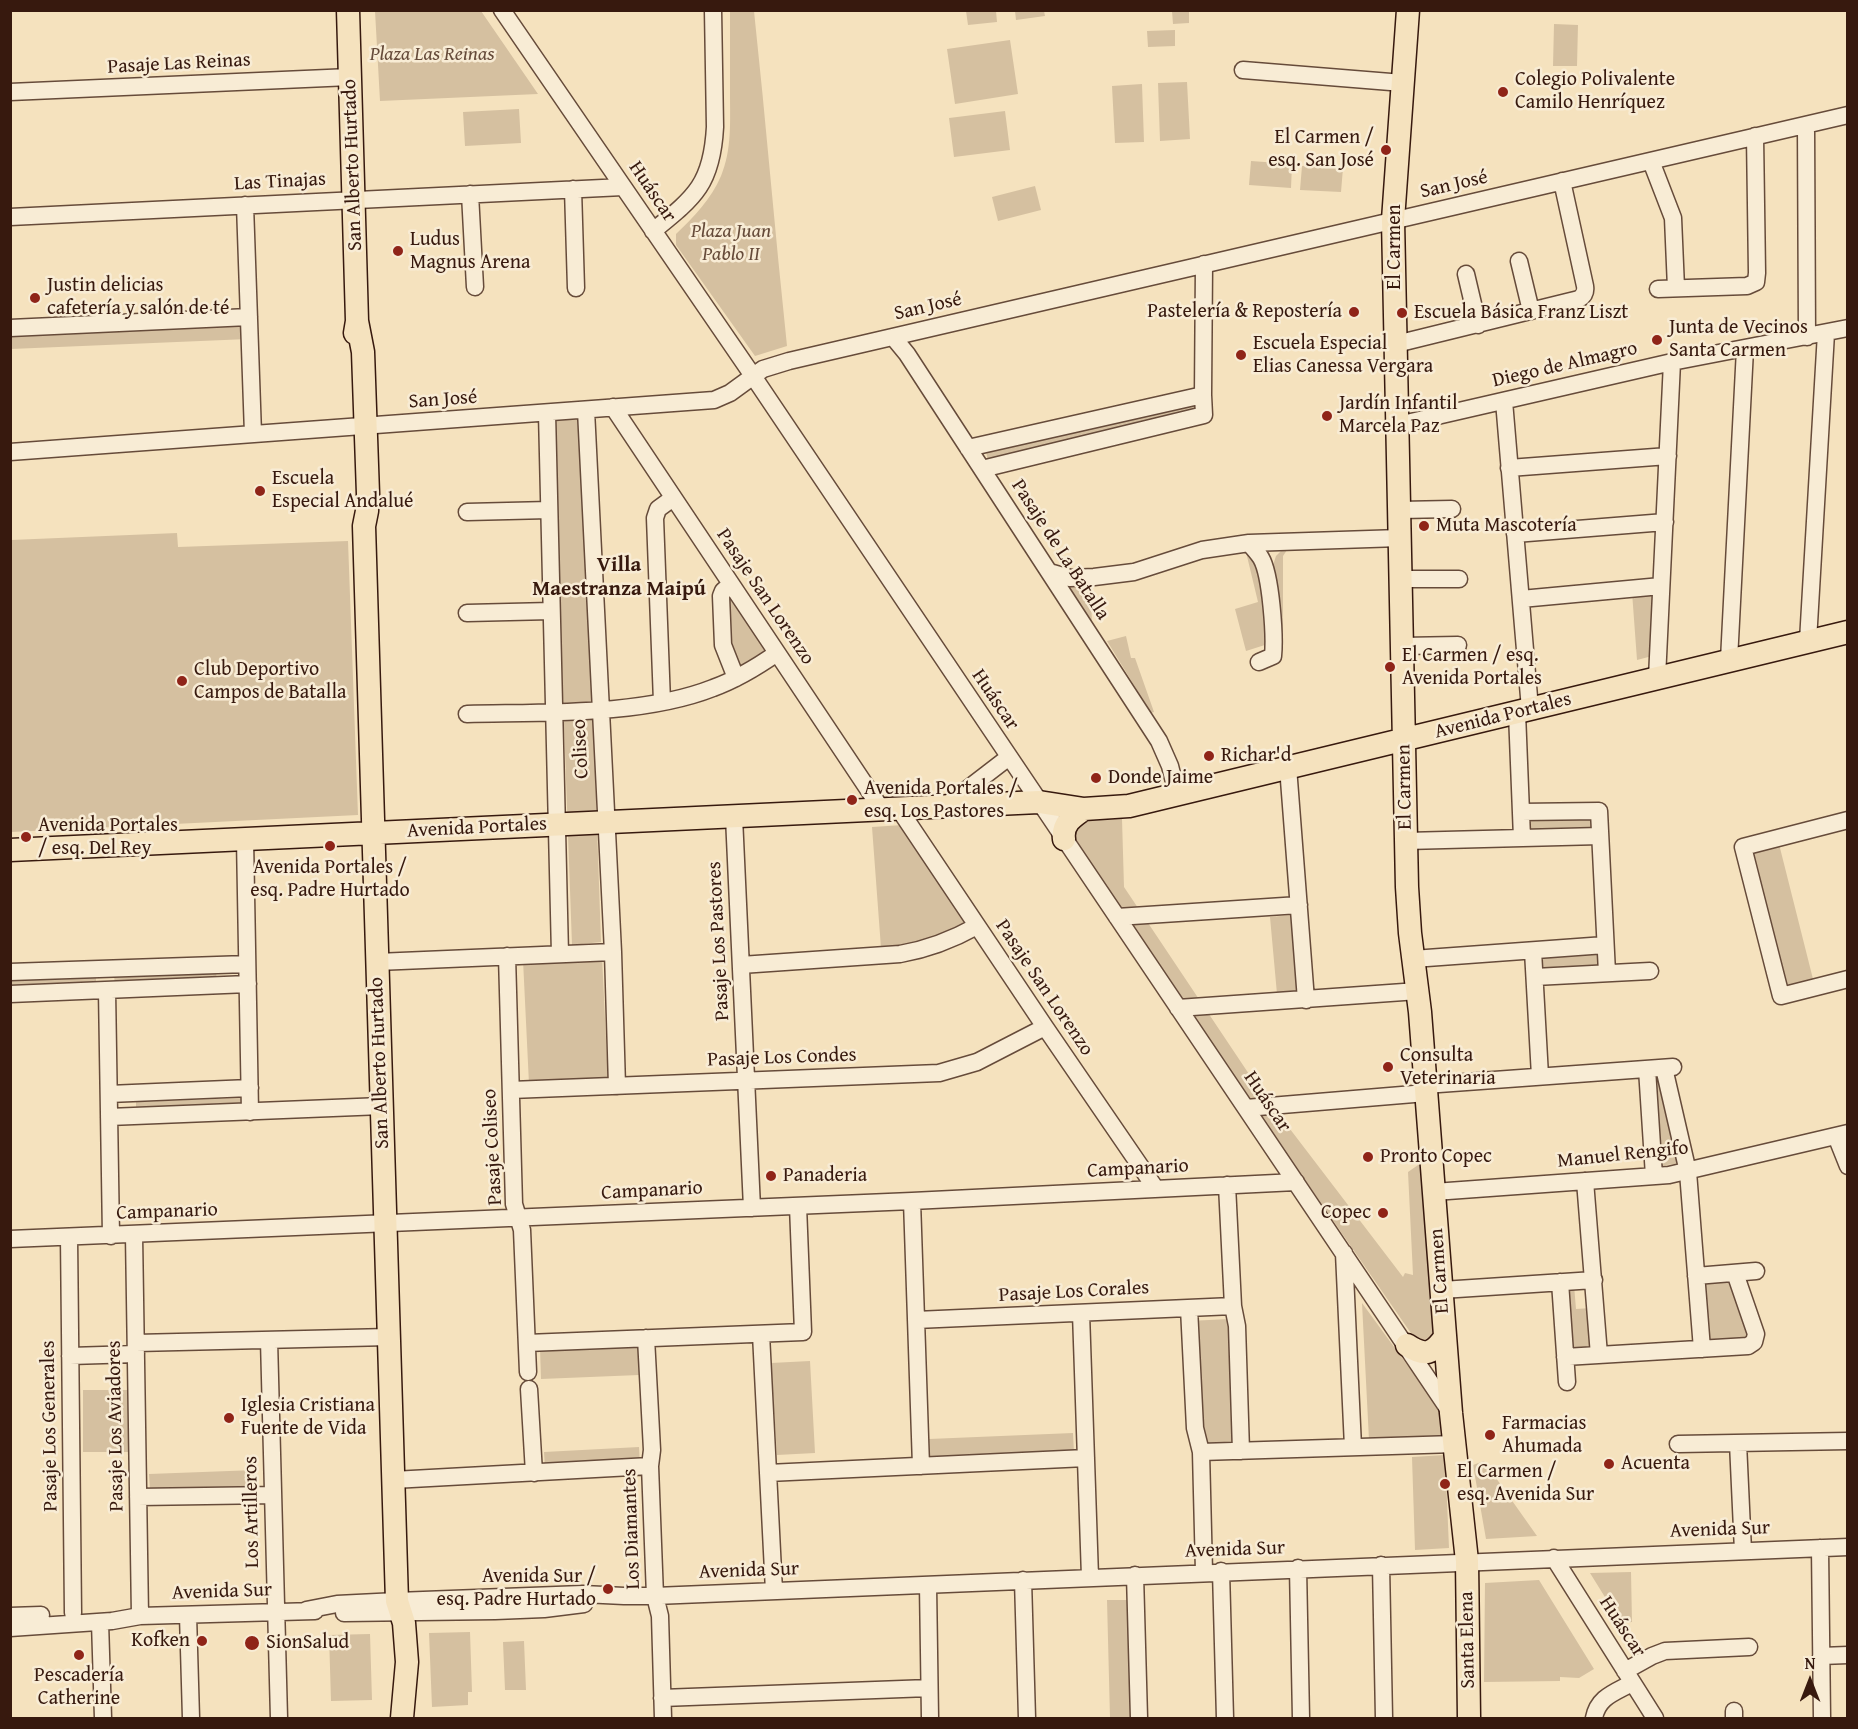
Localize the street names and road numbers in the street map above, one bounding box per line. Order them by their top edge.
street label: Pasaje Las Reinas [107,48,251,80]
street label: San Alberto Hurtado [338,79,368,251]
street label: Huáscar [623,157,681,227]
street label: San José [1418,166,1490,204]
street label: Las Tinajas [234,168,326,196]
street label: El Carmen [1383,204,1407,290]
street label: San José [892,288,964,326]
street label: Diego de Almagro [1490,337,1640,393]
street label: San José [408,386,478,414]
street label: Pasaje de La Batalla [1006,475,1114,625]
street label: Pasaje San Lorenzo [711,524,819,670]
street label: Huáscar [966,665,1024,735]
street label: Avenida Portales [1432,687,1574,745]
street label: Coliseo [567,718,595,780]
street label: El Carmen [1392,744,1418,830]
street label: Avenida Portales [406,812,548,844]
street label: Pasaje Los Pastores [703,861,735,1021]
street label: Pasaje San Lorenzo [990,915,1098,1061]
street label: San Alberto Hurtado [365,977,395,1149]
street label: Pasaje Los Condes [707,1043,857,1073]
street label: Huáscar [1238,1067,1296,1137]
street label: Pasaje Coliseo [478,1088,508,1206]
street label: Manuel Rengifo [1556,1136,1690,1174]
street label: Campanario [1087,1154,1189,1184]
street label: Campanario [601,1176,703,1206]
street label: Campanario [116,1198,218,1226]
street label: El Carmen [1425,1227,1455,1315]
street label: Pasaje Los Corales [998,1276,1150,1308]
street label: Pasaje Los Generales [37,1340,63,1512]
street label: Pasaje Los Aviadores [103,1340,129,1512]
street label: Los Artilleros [239,1456,265,1568]
street label: Los Diamantes [618,1468,646,1590]
street label: Avenida Sur [1669,1516,1771,1544]
street label: Avenida Sur [1184,1536,1286,1564]
street label: Avenida Sur [698,1557,800,1585]
street label: Avenida Sur [171,1578,273,1606]
street label: Santa Elena [1455,1591,1481,1689]
street label: Huáscar [1593,1592,1651,1662]

